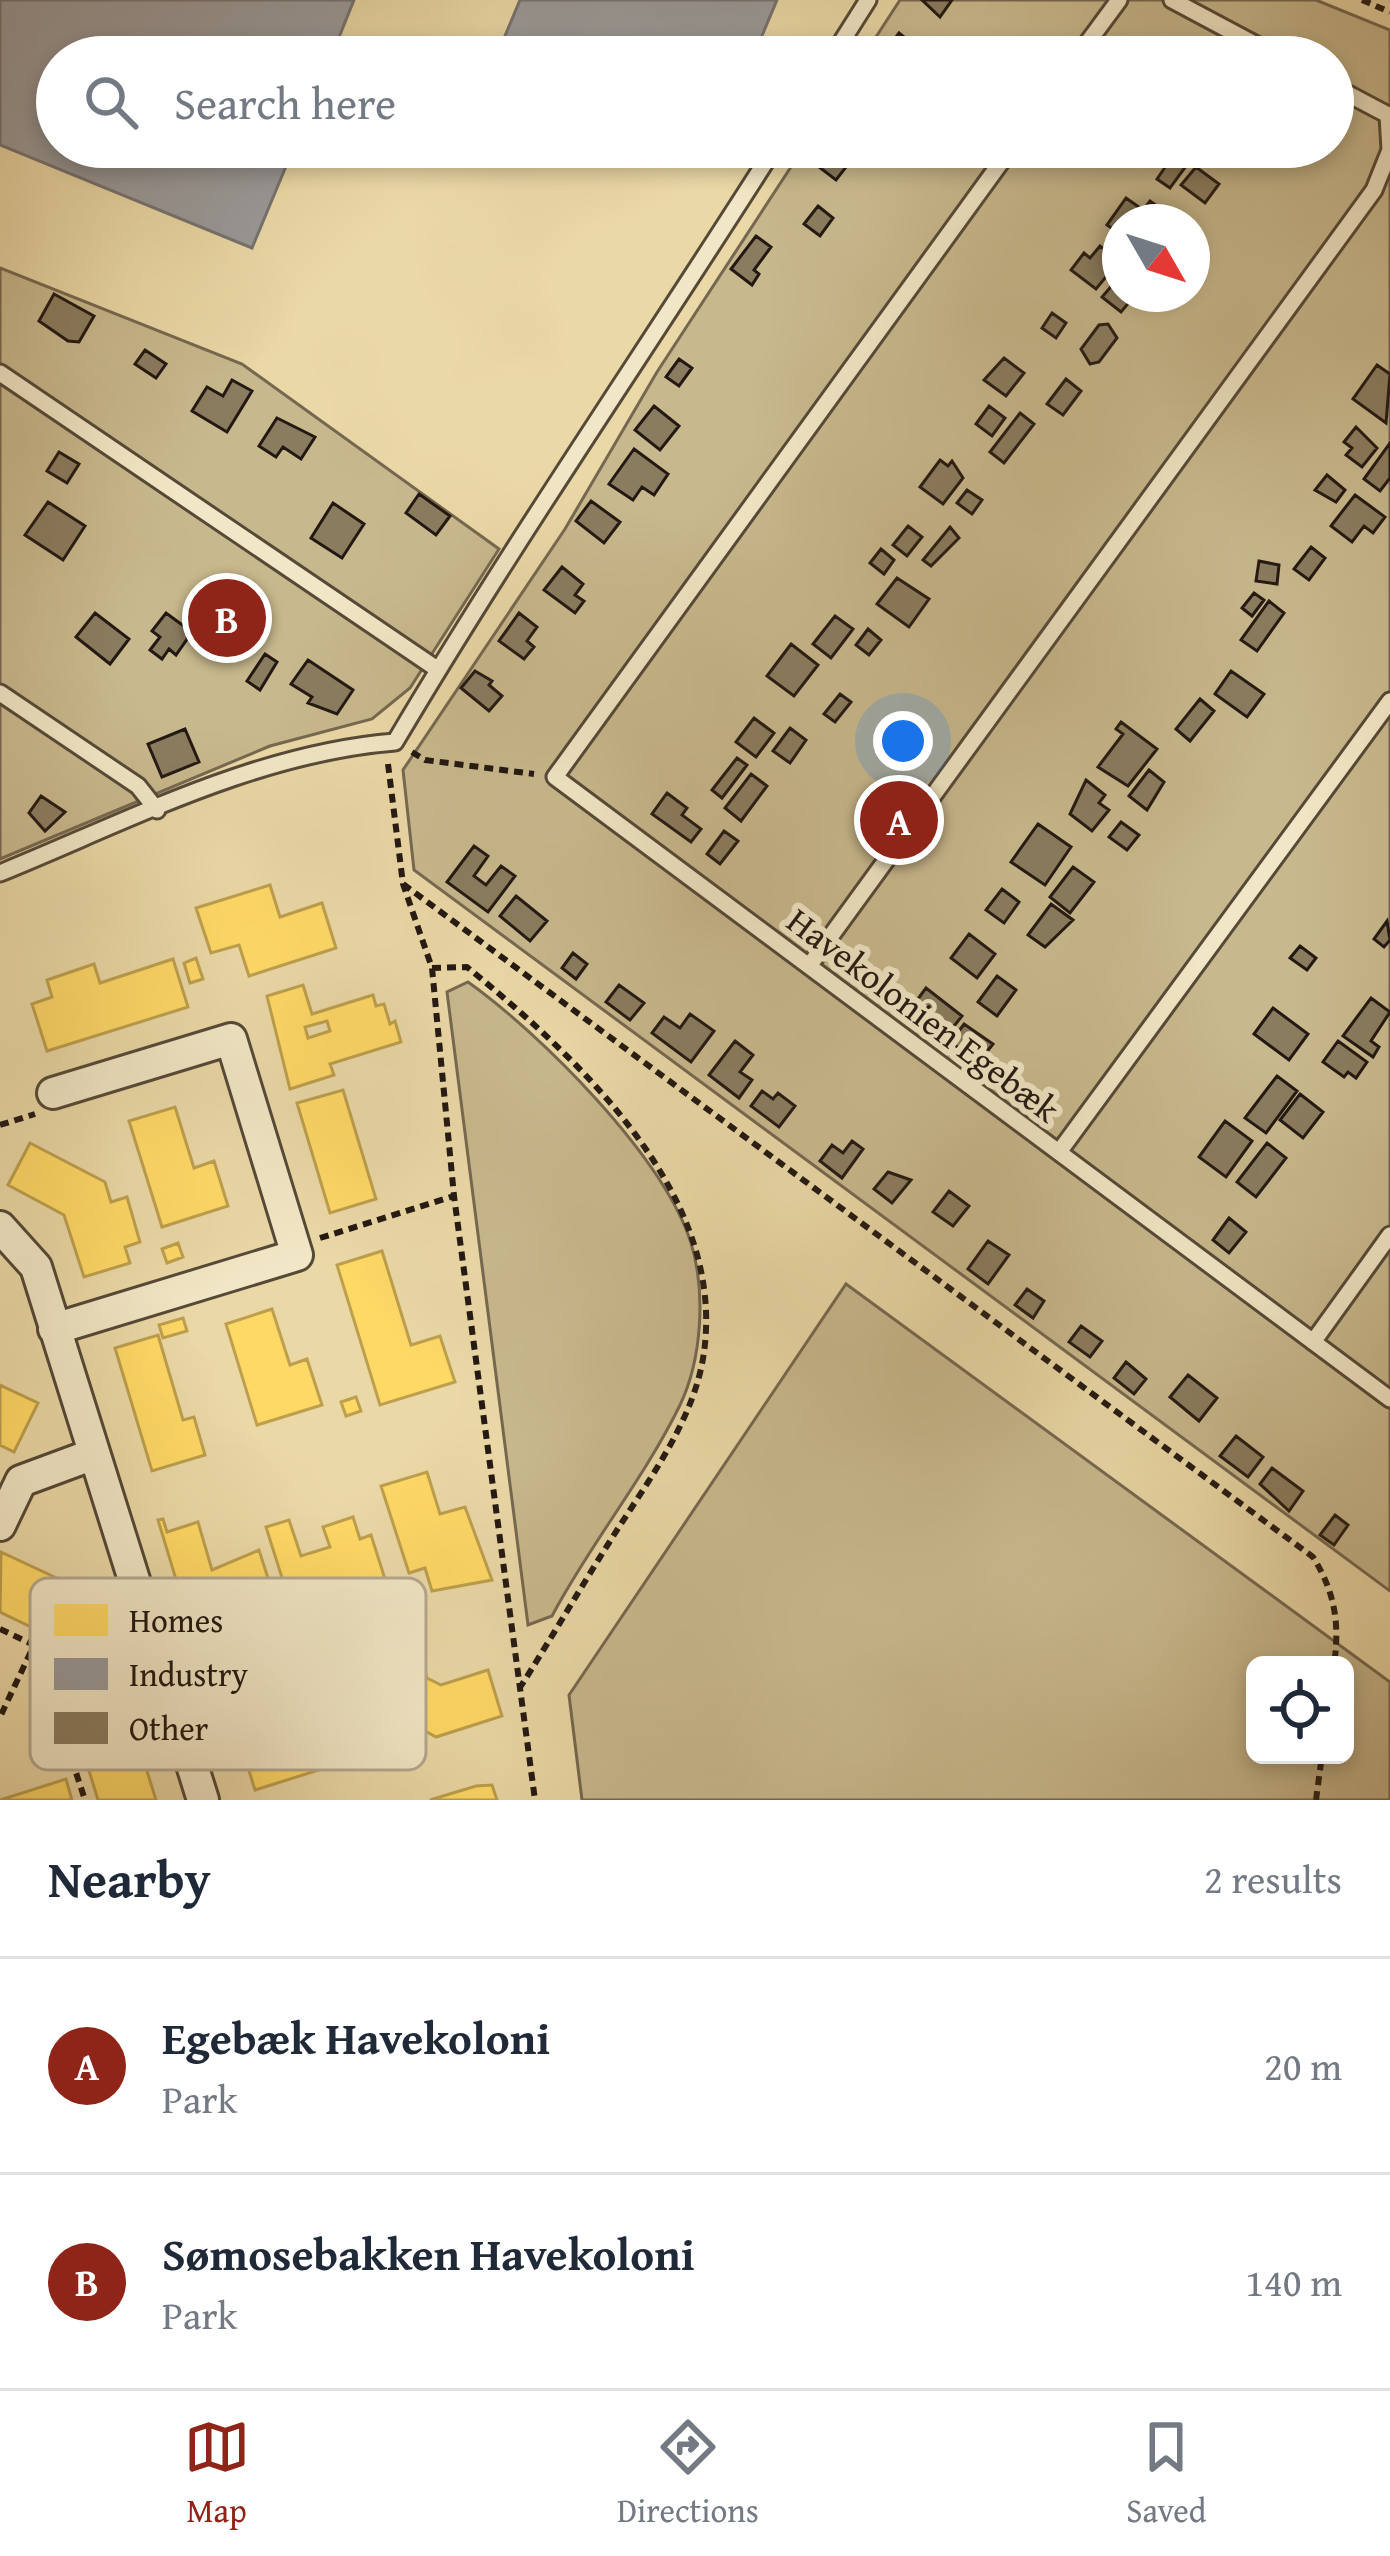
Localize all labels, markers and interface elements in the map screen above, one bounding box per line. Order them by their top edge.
search box [36,36,1354,168]
icon: search [78,69,144,135]
text: Search here [174,70,396,135]
north arrow [1102,204,1210,312]
pin: B [188,573,266,663]
your location [873,711,933,771]
pin: A [860,775,938,865]
street label: Havekolonien Egebæk [777,894,1072,1135]
legend [30,1578,426,1770]
text: Homes [129,1596,223,1644]
text: Industry [129,1650,248,1698]
map controls [1246,1656,1354,1764]
button: locate [1246,1656,1354,1764]
text: Other [129,1704,209,1752]
text: Nearby [48,1841,211,1916]
text: 2 results [1204,1850,1342,1907]
text: Egebæk Havekoloni [162,2005,550,2070]
text: A [75,2037,99,2094]
text: 20 m [1264,2037,1342,2094]
text: Park [162,2070,237,2127]
text: Sømosebakken Havekoloni [162,2221,695,2286]
text: B [75,2253,99,2310]
text: 140 m [1245,2253,1342,2310]
text: Park [162,2286,237,2343]
tab: Map [184,2414,250,2534]
tab: Directions [617,2414,759,2534]
tab: Saved [1126,2414,1206,2534]

